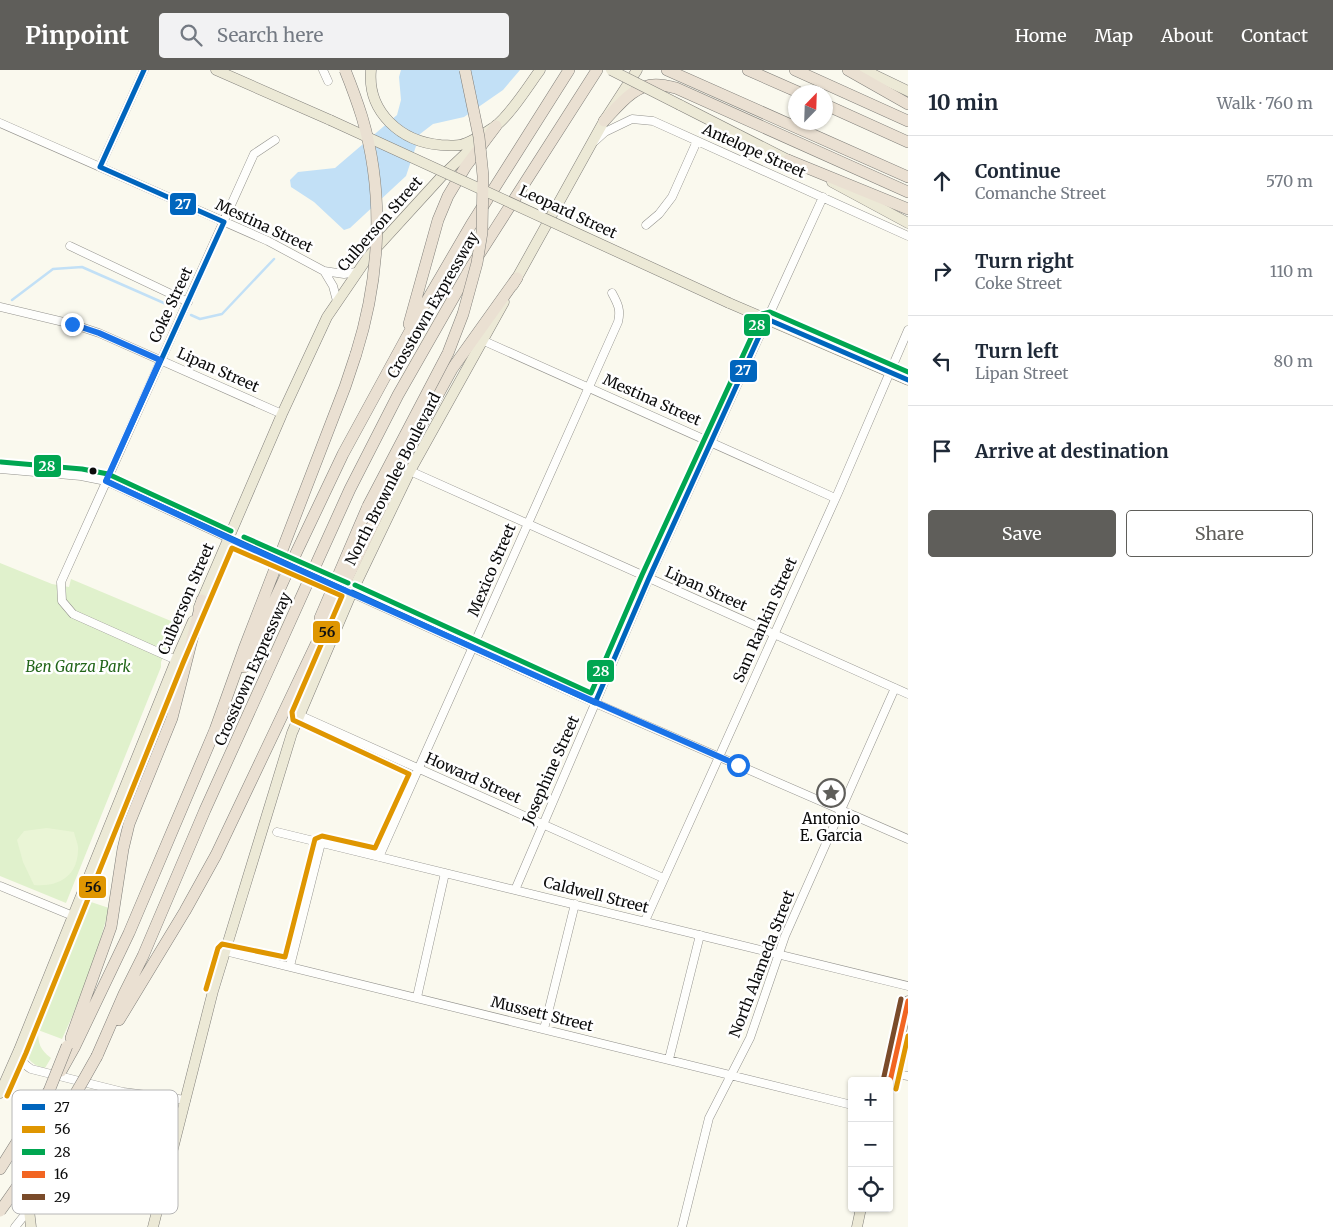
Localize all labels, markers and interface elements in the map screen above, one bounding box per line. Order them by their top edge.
search box [159,13,509,58]
text: Pinpoint [25,20,129,51]
icon: search [177,21,205,49]
text: Search here [217,23,323,47]
text: Home [1015,24,1067,47]
text: Map [1095,24,1133,47]
text: About [1161,24,1213,47]
text: Contact [1241,24,1308,47]
north arrow [788,85,833,130]
text: 10 min [928,89,998,116]
text: Walk · 760 m [1217,93,1313,113]
street label: Antelope Street [699,119,809,182]
text: Continue [975,159,1061,183]
icon: ahead [928,167,956,195]
text: 570 m [1266,171,1313,191]
street label: Culberson Street [333,172,426,275]
street label: Leopard Street [516,181,620,243]
text: Comanche Street [975,183,1106,203]
line badge: 27 [169,192,197,216]
text: 27 [175,195,191,213]
street label: Mestina Street [212,195,316,256]
street label: Crosstown Expressway [383,228,482,381]
text: Turn right [975,249,1074,273]
icon: right [928,257,956,285]
text: 110 m [1270,261,1313,281]
street label: Coke Street [145,264,196,346]
text: Coke Street [975,273,1062,293]
route end [61,313,84,336]
line badge: 28 [743,313,771,337]
text: 28 [749,316,766,334]
text: Turn left [975,339,1059,363]
street label: Lipan Street [174,343,262,396]
icon: left [928,347,956,375]
text: 80 m [1274,351,1313,371]
line badge: 27 [729,359,758,383]
text: 27 [735,361,751,379]
text: Lipan Street [975,363,1068,383]
street label: Mestina Street [600,369,704,430]
street label: North Brownlee Boulevard [341,389,444,568]
icon: arrive [928,437,956,465]
text: Arrive at destination [975,439,1169,463]
line badge: 28 [33,454,62,478]
text: 28 [39,457,56,475]
unlabelled marker [88,466,98,476]
button: Save [928,510,1116,557]
button: Share [1126,510,1313,557]
street label: Mexico Street [463,520,520,619]
street label: Culberson Street [153,540,218,658]
street label: Sam Rankin Street [728,554,801,685]
street label: Lipan Street [662,562,750,615]
street label: Crosstown Expressway [210,589,295,749]
line badge: 56 [312,620,341,644]
text: 56 [319,623,336,641]
park label: Ben Garza Park [25,657,131,676]
line badge: 28 [586,659,615,683]
text: 28 [593,662,610,680]
street label: Josephine Street [518,712,583,828]
street label: Howard Street [422,748,524,807]
route start [727,754,750,777]
place icon: Antonio E. Garcia [816,778,846,808]
place label: Antonio E. Garcia [800,809,862,845]
street label: Caldwell Street [541,872,651,917]
line badge: 56 [78,875,107,899]
text: 56 [85,878,102,896]
street label: North Alameda Street [725,887,798,1040]
street label: Mussett Street [489,992,595,1035]
map controls [848,1077,893,1212]
button: + [848,1077,893,1122]
legend [12,1090,178,1214]
text: 27 [54,1098,70,1116]
text: 56 [54,1120,70,1138]
button: − [848,1122,893,1167]
text: 28 [54,1143,70,1161]
text: 16 [54,1165,68,1183]
button: locate [848,1167,893,1212]
text: 29 [54,1188,70,1206]

